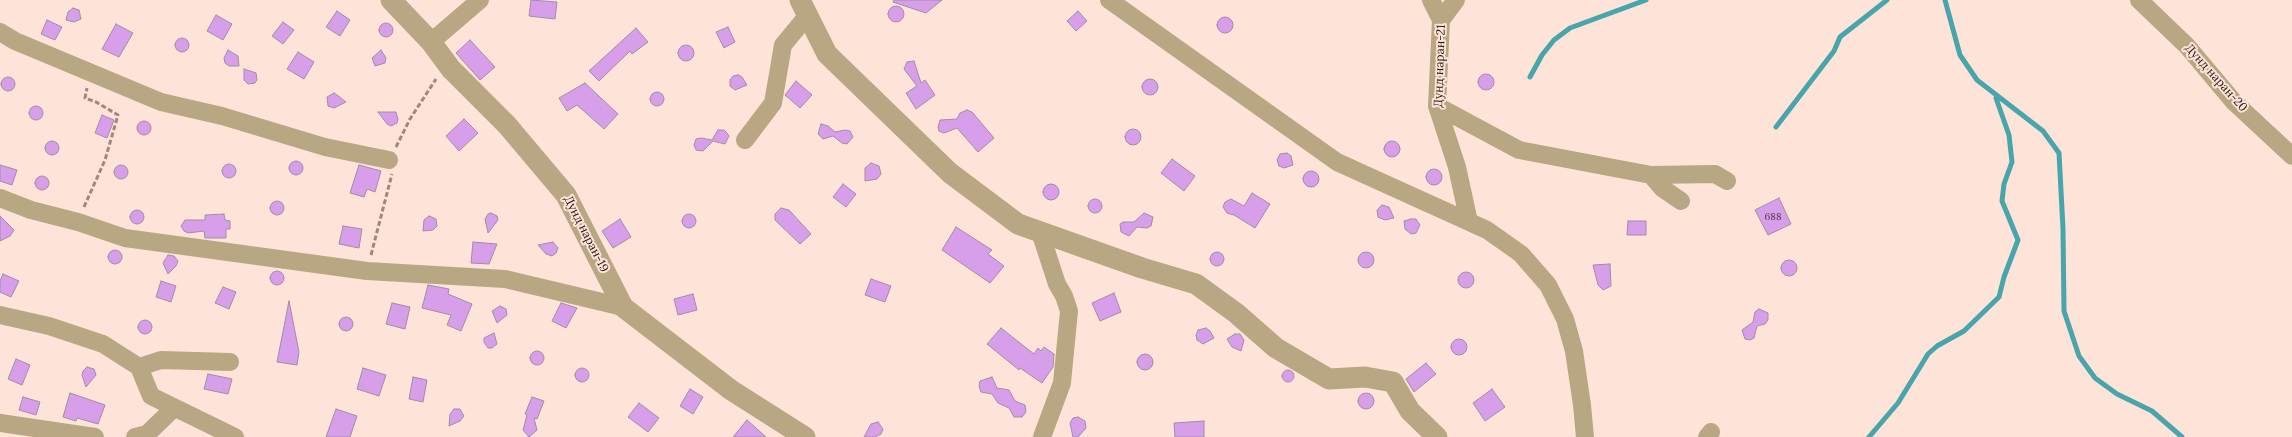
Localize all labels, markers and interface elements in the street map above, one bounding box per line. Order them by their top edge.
street label: Дунд наран-21 [1431,24,1449,108]
street label: Дунд наран-20 [2182,41,2250,115]
street label: Дунд наран-19 [561,193,611,275]
house number: 688 [1764,211,1782,223]

